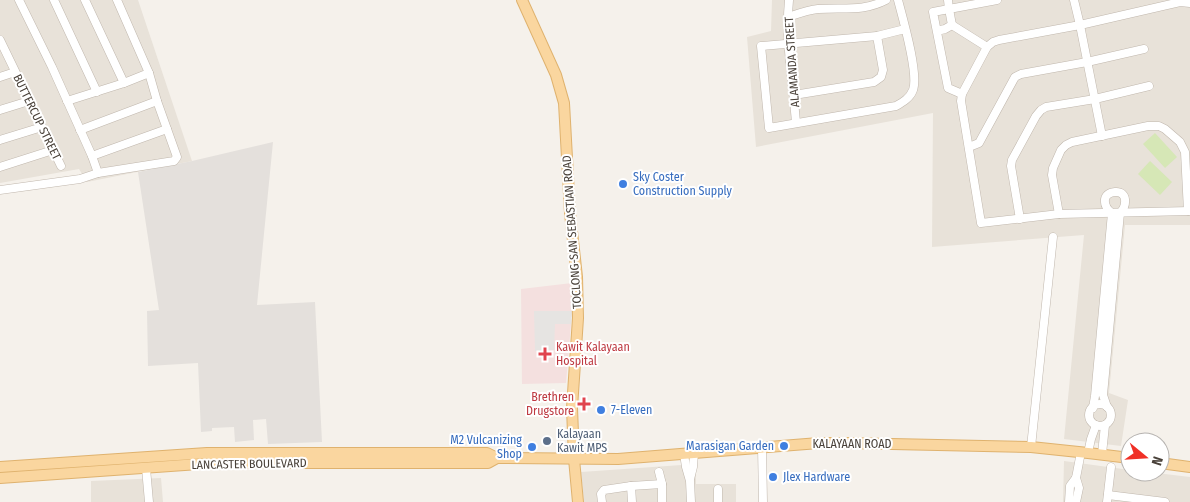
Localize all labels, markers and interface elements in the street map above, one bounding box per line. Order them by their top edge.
street label: ALAMANDA STREET [782,16,802,108]
street label: BUTTERCUP STREET [10,72,64,162]
street label: TOCLONG-SAN SEBASTIAN ROAD [560,155,584,309]
place label: Sky Coster Construction Supply [633,170,733,198]
marker: Sky Coster Construction Supply [617,178,629,190]
place label: Kawit Kalayaan Hospital [556,340,630,368]
marker: Kawit Kalayaan Hospital [538,347,552,361]
place label: Brethren Drugstore [526,390,574,418]
marker: Brethren Drugstore [578,398,590,410]
place label: 7-Eleven [611,403,652,417]
marker: 7-Eleven [595,404,607,416]
place label: Kalayaan Kawit MPS [557,427,607,455]
north arrow [1120,432,1170,482]
place label: M2 Vulcanizing Shop [450,433,522,461]
marker: Kalayaan Kawit MPS [541,435,553,447]
street label: KALAYAAN ROAD [813,437,891,451]
place label: Marasigan Garden [686,439,774,453]
marker: Marasigan Garden [778,440,790,452]
marker: M2 Vulcanizing Shop [526,441,538,453]
text: N [1148,454,1166,467]
street label: LANCASTER BOULEVARD [191,456,307,472]
place label: Jlex Hardware [783,470,850,484]
marker: Jlex Hardware [767,471,779,483]

